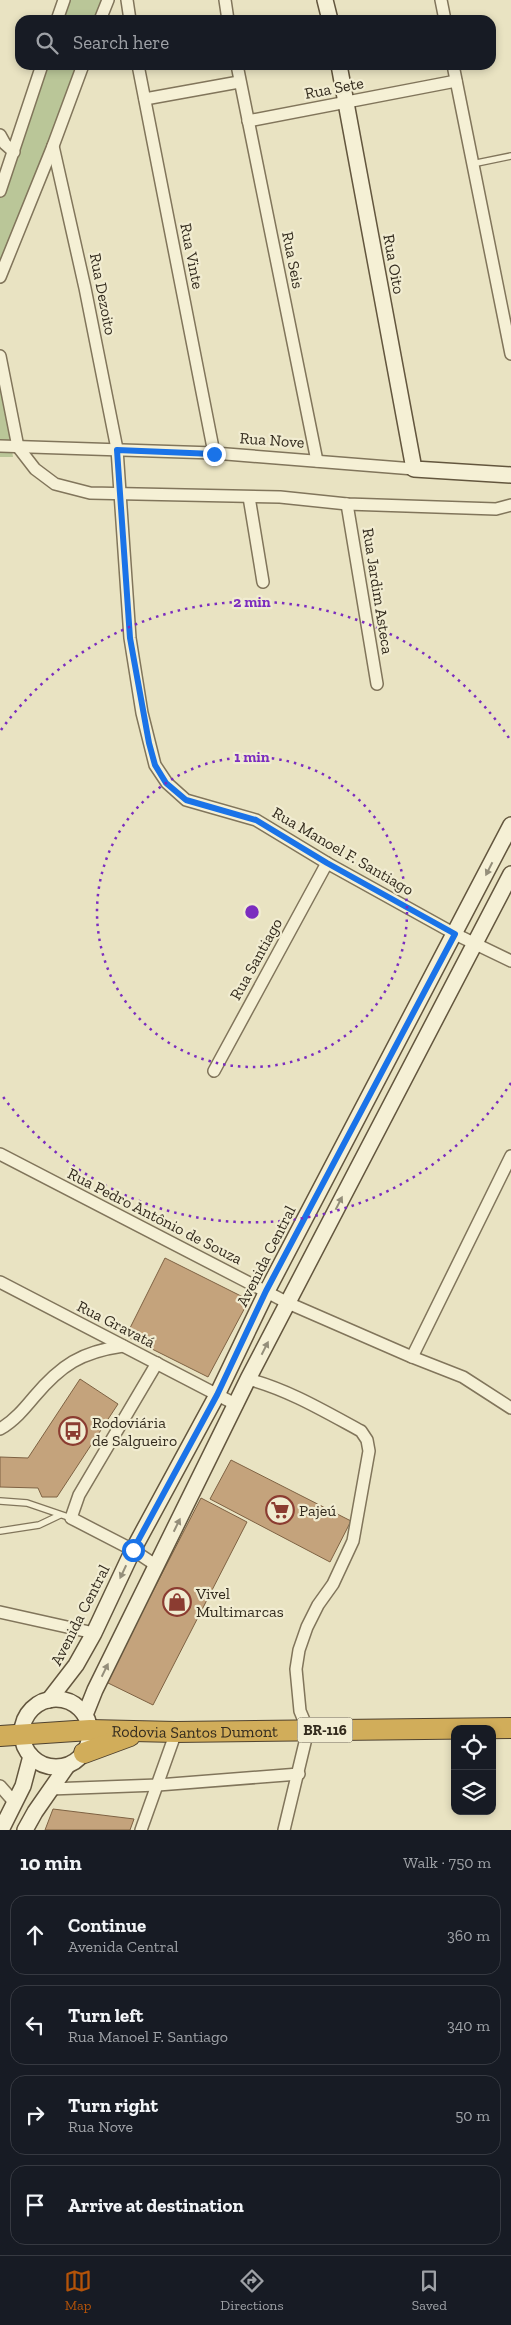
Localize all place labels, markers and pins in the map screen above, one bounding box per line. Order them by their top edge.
centre of rings [243,903,261,921]
place label: Rodoviária de Salgueiro [92,1413,177,1450]
bus stop icon: Rodoviária de Salgueiro [58,1416,88,1446]
supermarket icon: Pajeú [265,1495,295,1525]
place label: Pajeú [299,1501,336,1520]
place label: Vivel Multimarcas [195,1584,284,1621]
shop icon: Vivel Multimarcas [162,1587,192,1617]

